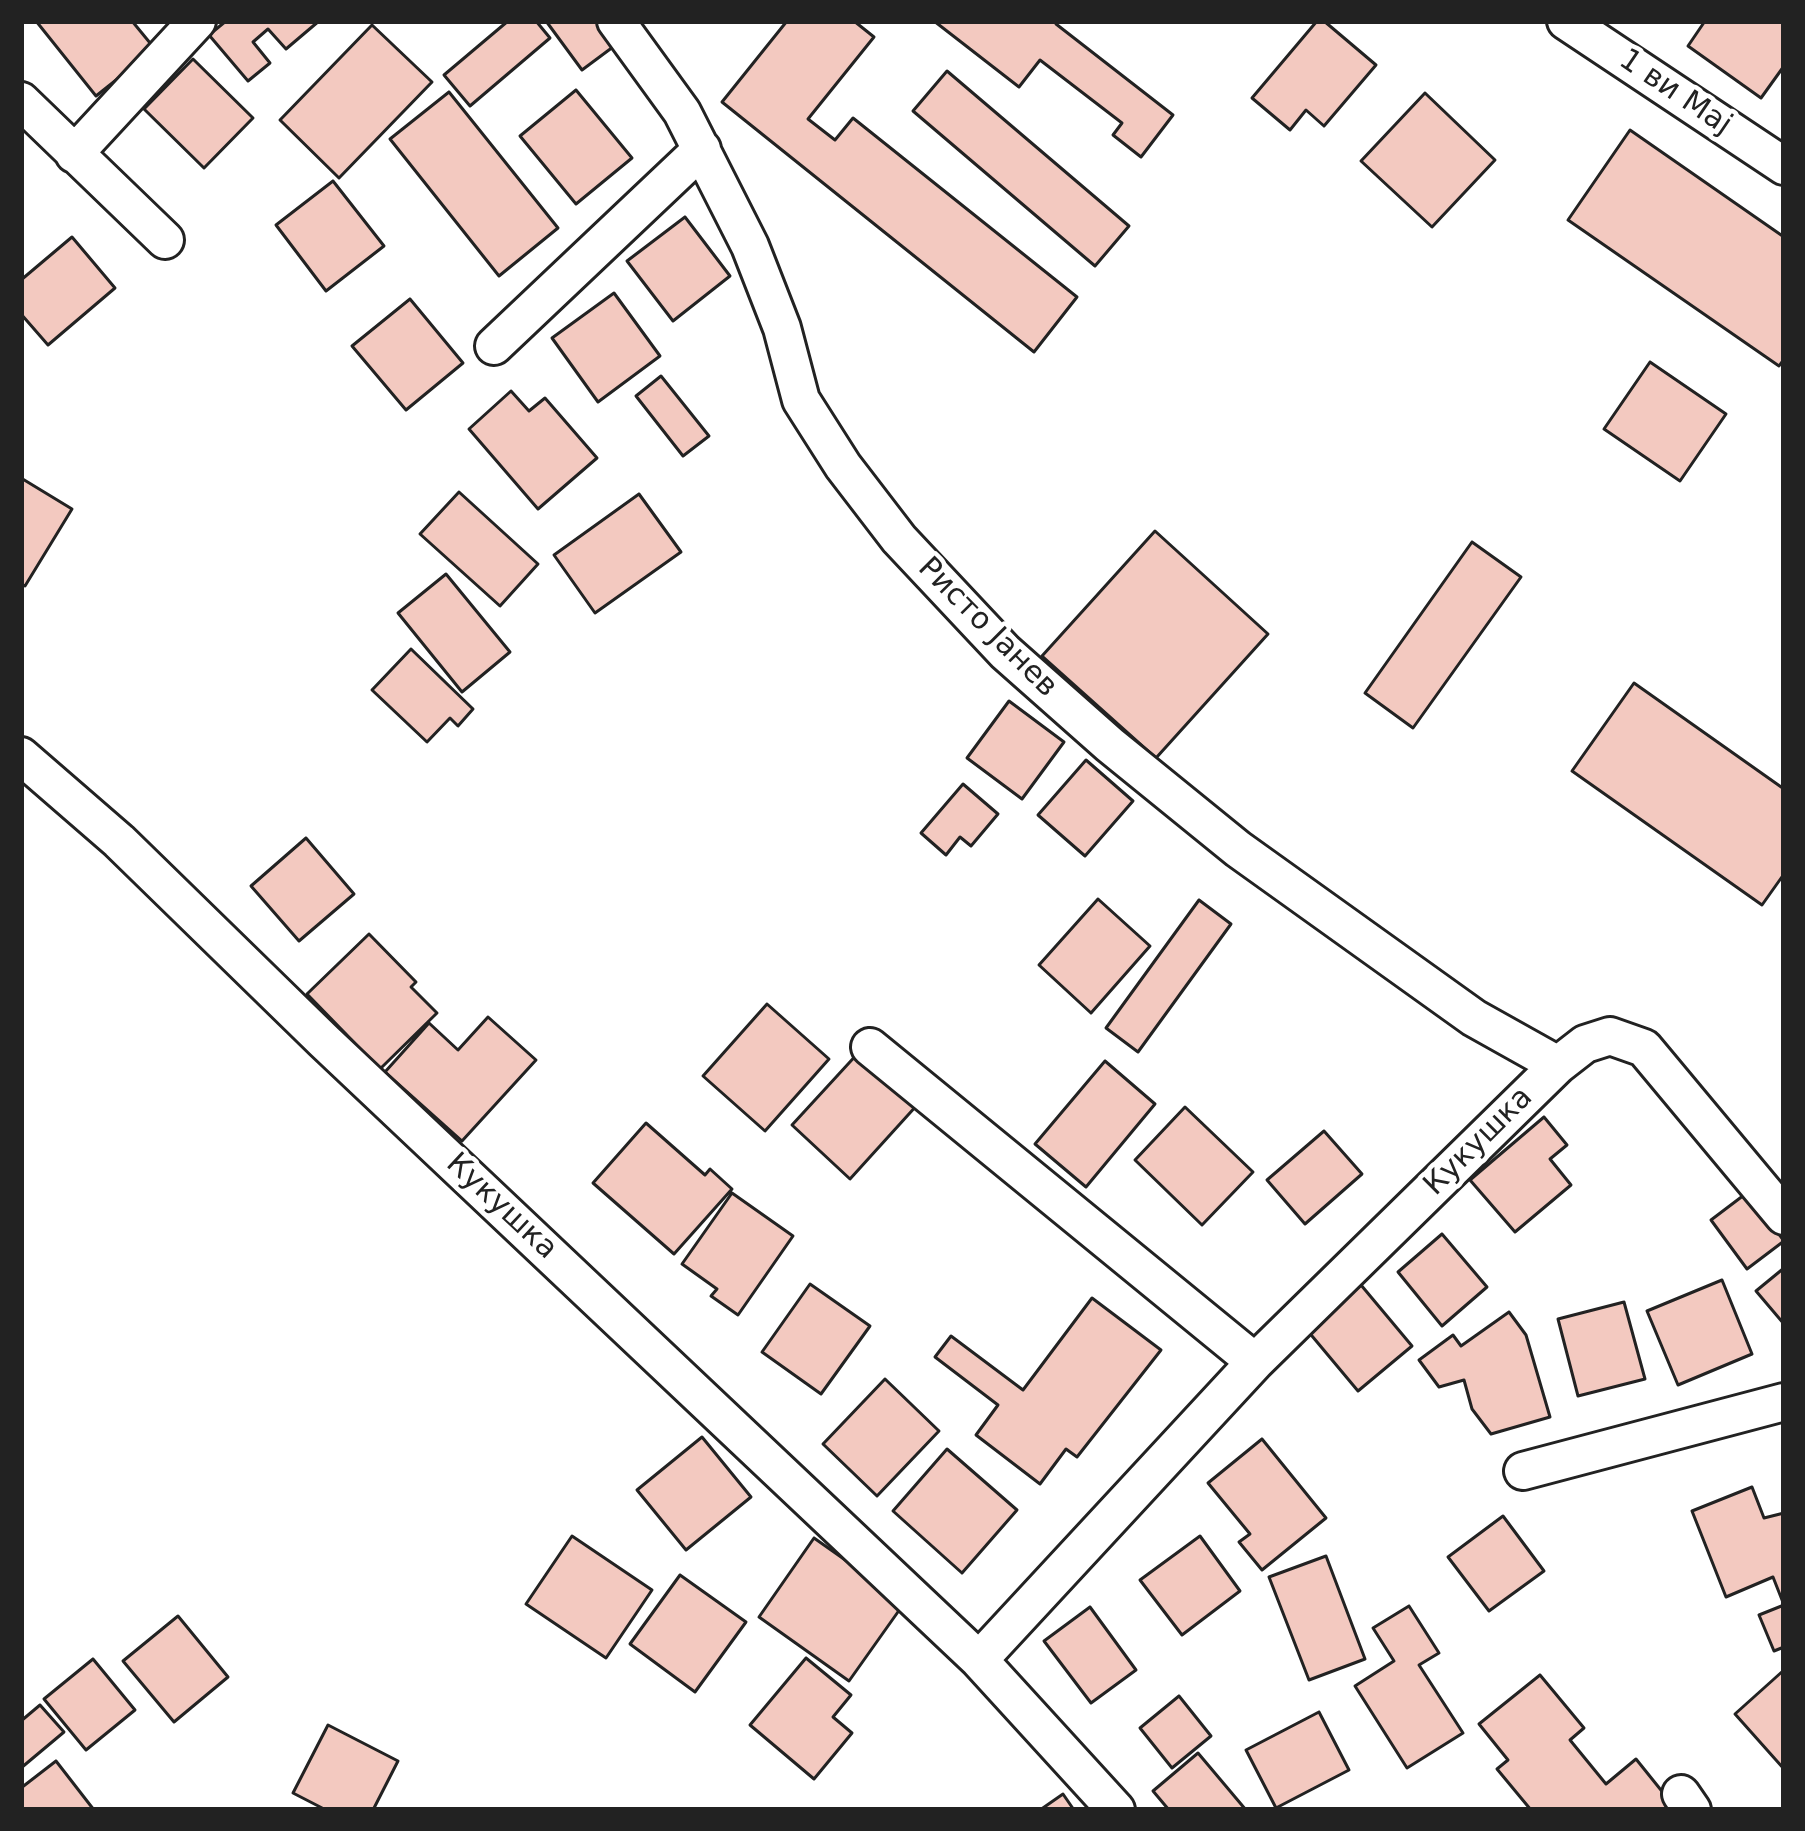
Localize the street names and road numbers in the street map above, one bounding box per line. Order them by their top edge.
street label: 1 ви Мај [1612,42,1738,144]
street label: Ристо Јанев [910,551,1064,705]
street label: Кукушка [1417,1080,1541,1204]
street label: Кукушка [438,1146,564,1268]

